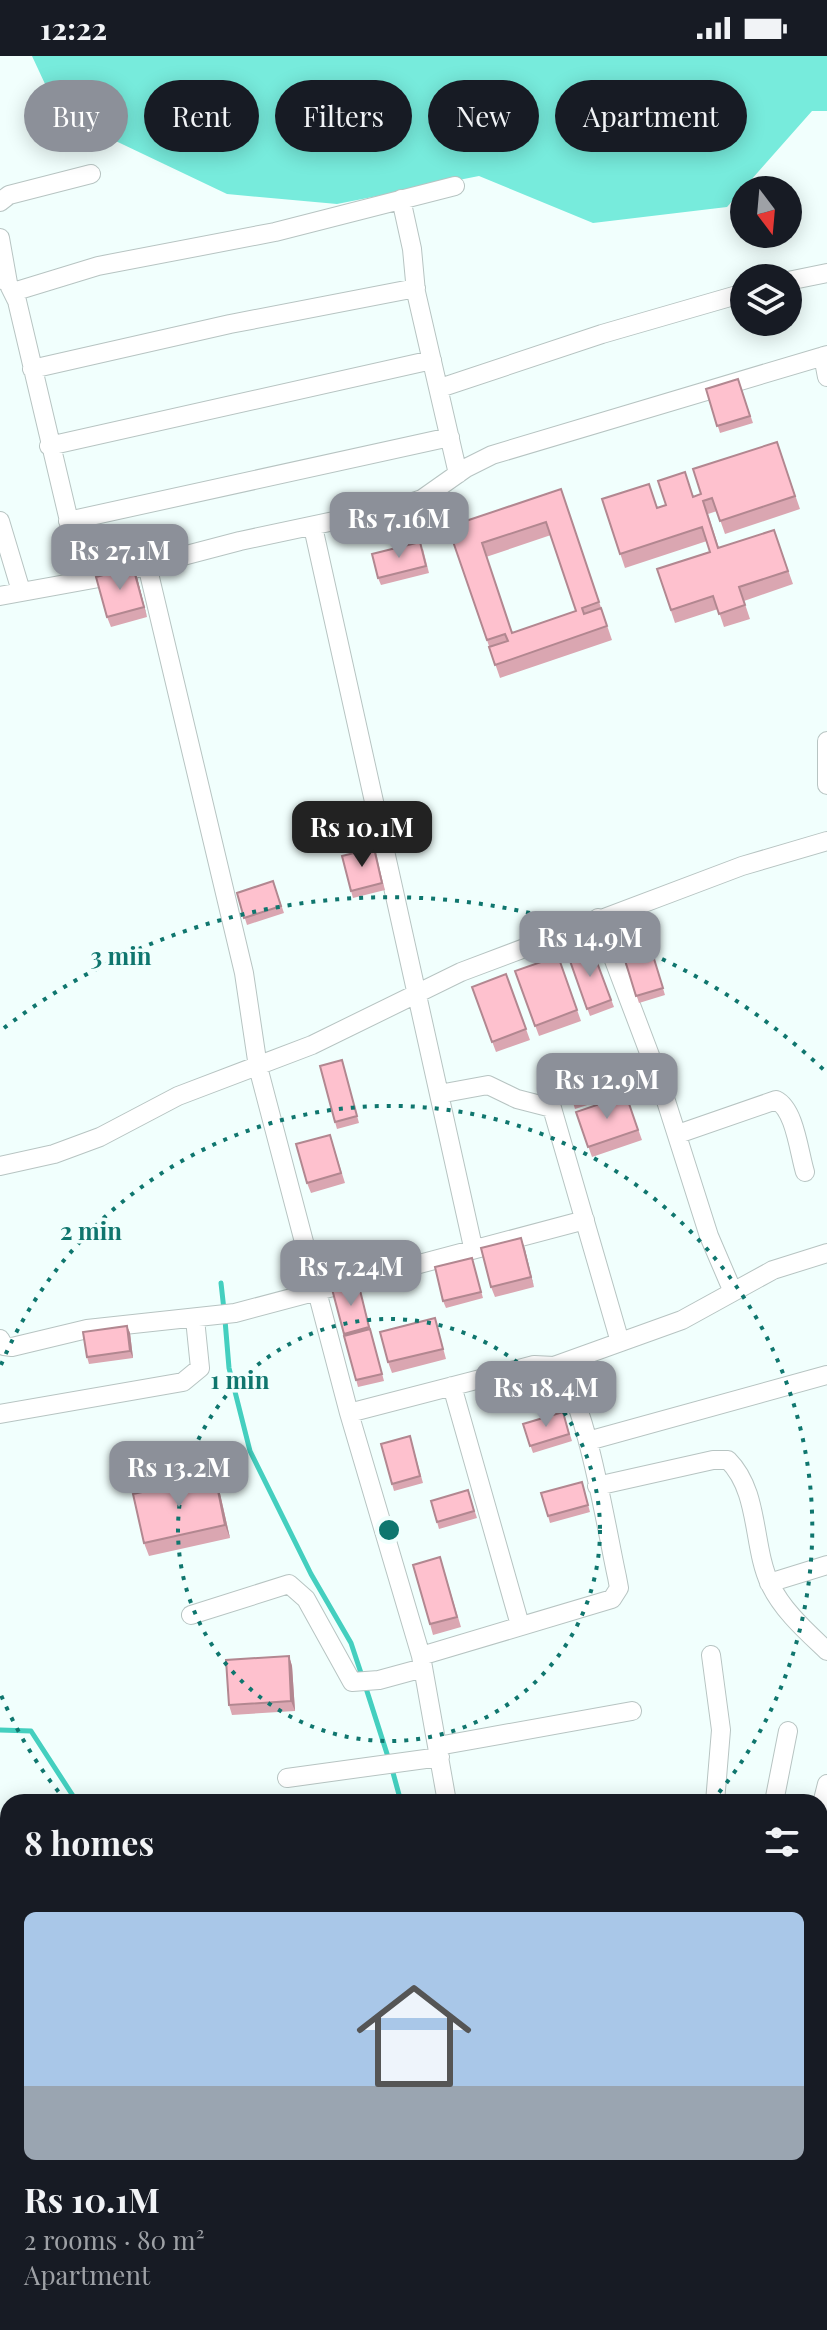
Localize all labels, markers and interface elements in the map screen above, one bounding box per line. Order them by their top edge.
text: 12:22 [40,8,107,48]
chip: Buy [24,80,128,152]
chip: Rent [144,80,259,152]
chip: Filters [275,80,412,152]
chip: New [428,80,539,152]
chip: Apartment [555,80,747,152]
north arrow [730,176,802,248]
map controls [730,176,802,336]
button: layers [730,264,802,336]
pin: Rs 7.16M [316,492,482,560]
text: Rs 7.16M [348,500,450,535]
pin: Rs 27.1M [37,524,203,592]
text: Rs 27.1M [69,532,171,567]
pin: Rs 10.1M [279,801,445,869]
text: Rs 10.1M [310,809,414,844]
pin: Rs 14.9M [507,911,673,979]
text: Rs 14.9M [537,919,643,954]
text: 3 min [90,939,152,971]
pin: Rs 12.9M [524,1053,690,1121]
text: Rs 12.9M [555,1061,659,1096]
text: 2 min [60,1214,122,1246]
pin: Rs 7.24M [268,1240,434,1308]
text: Rs 7.24M [298,1248,404,1283]
pin: Rs 18.4M [463,1361,629,1429]
text: 1 min [211,1363,270,1395]
text: Rs 18.4M [493,1369,599,1404]
pin: Rs 13.2M [96,1441,262,1509]
text: Rs 13.2M [127,1449,231,1484]
centre of rings [375,1516,403,1544]
text: 8 homes [24,1819,154,1865]
icon: filters [760,1820,804,1864]
icon: home [342,1964,486,2108]
text: Rs 10.1M [24,2176,160,2222]
text: 2 rooms · 80 m² [24,2222,204,2257]
text: Apartment [24,2257,150,2292]

